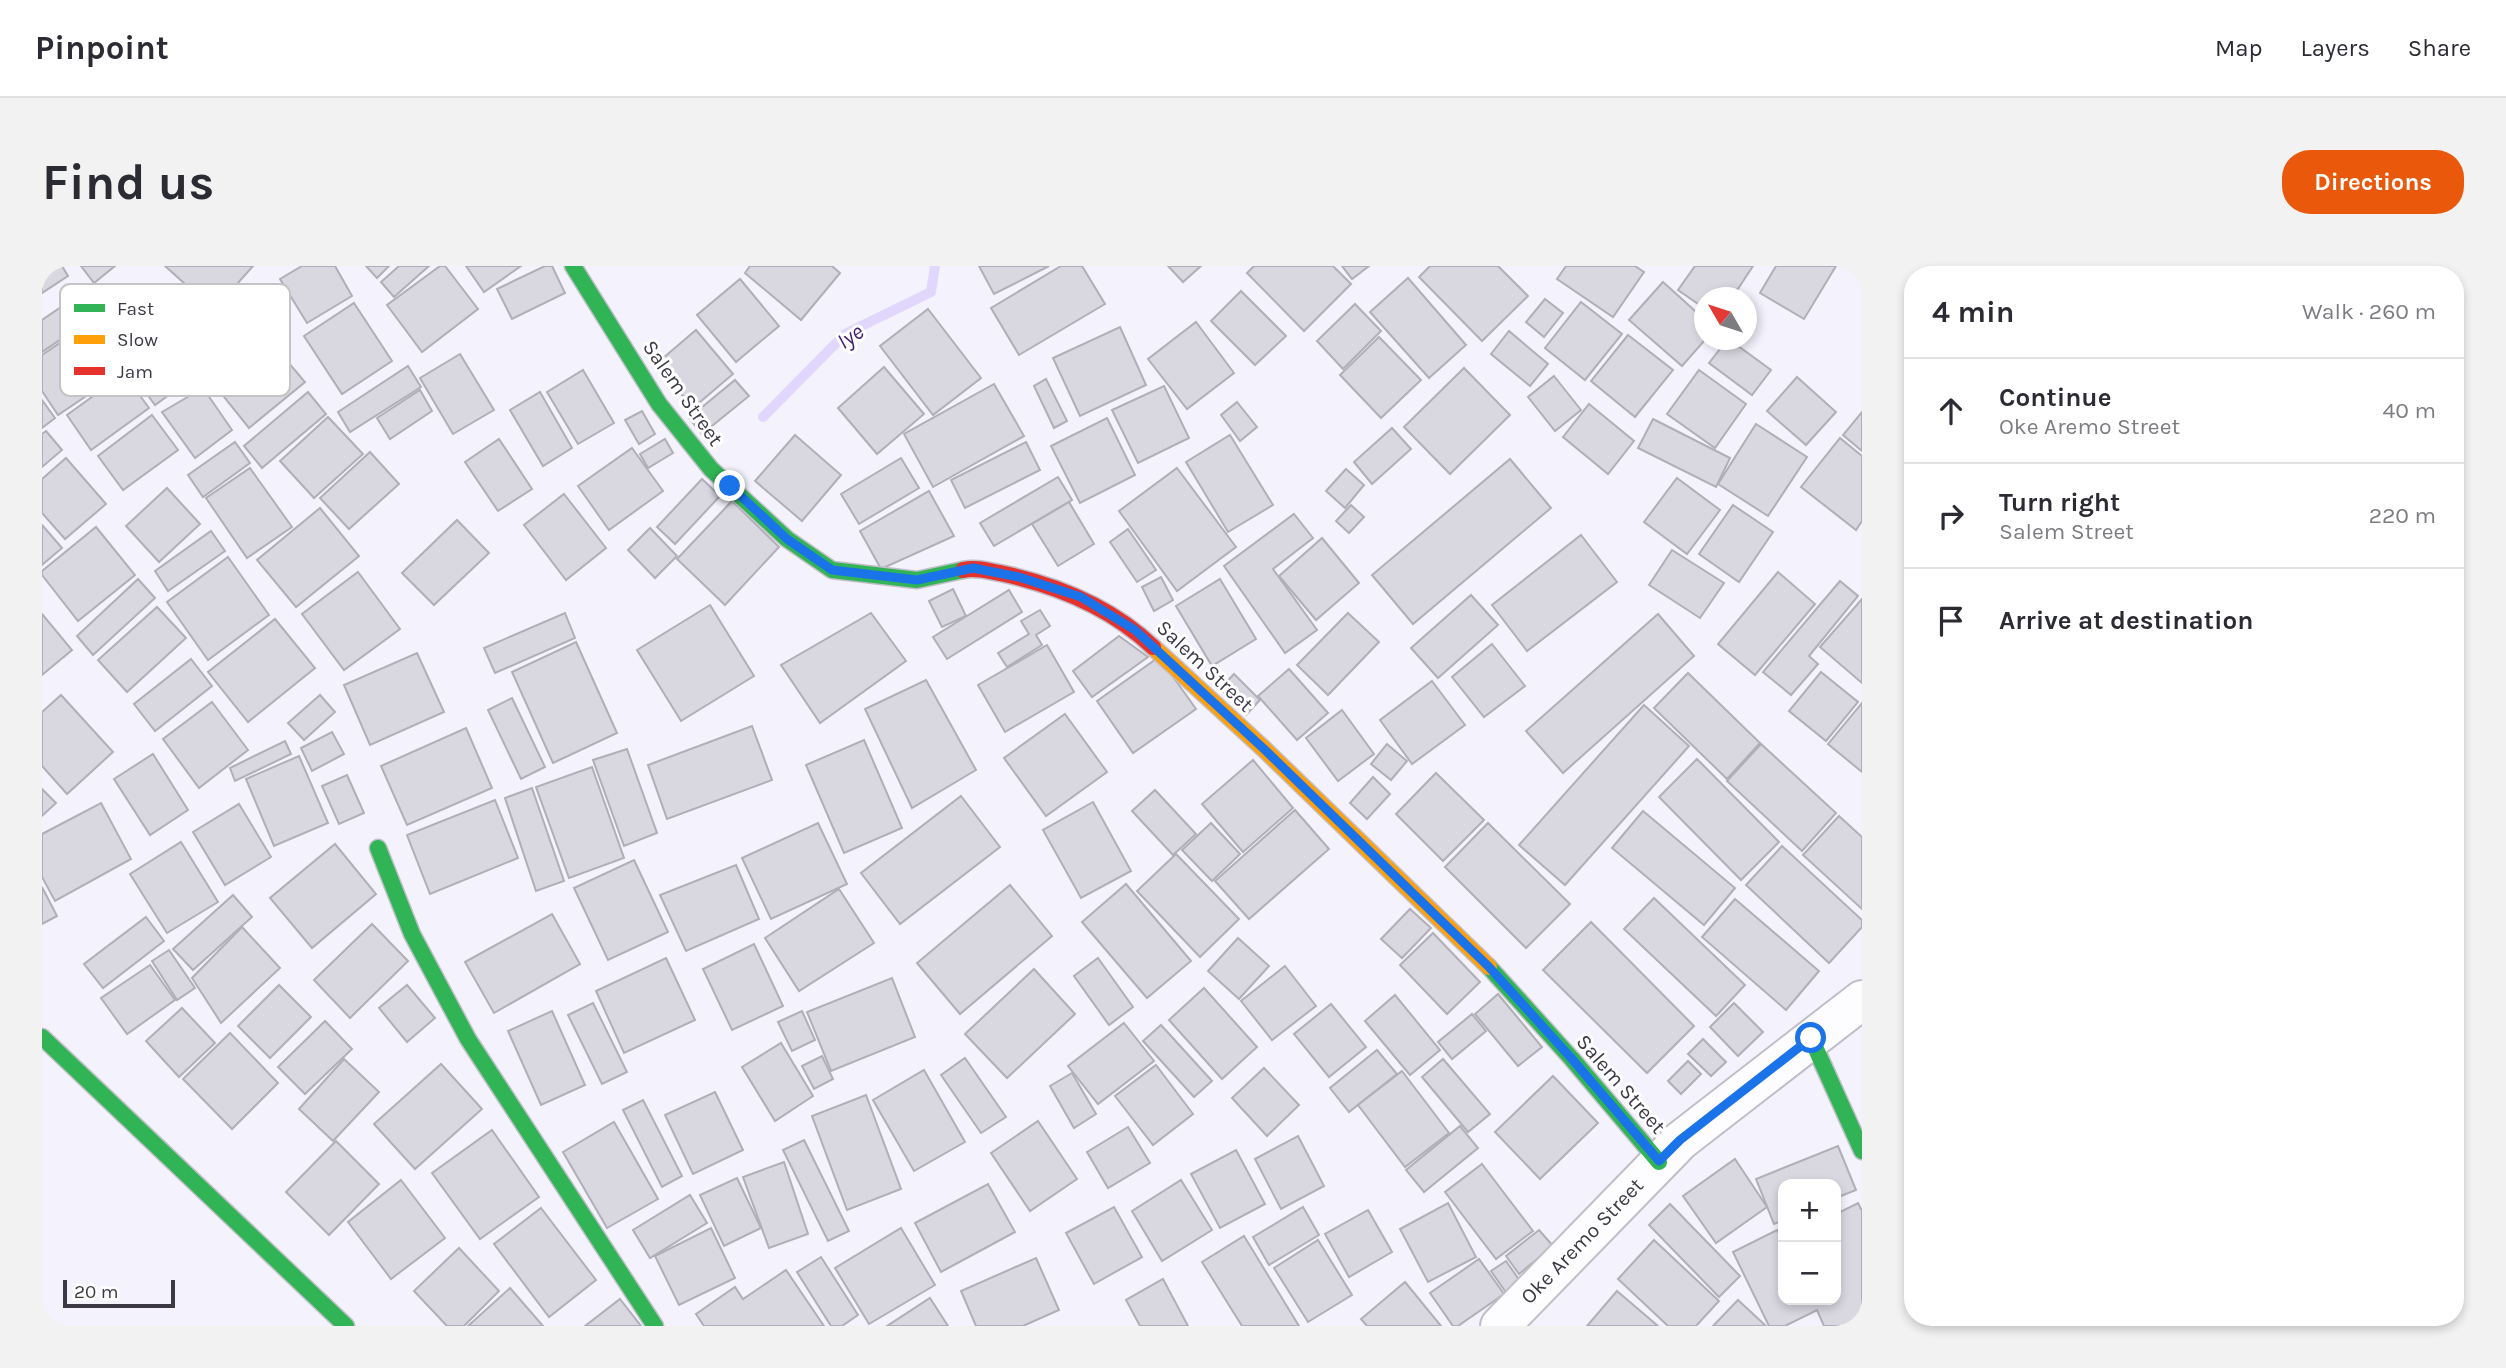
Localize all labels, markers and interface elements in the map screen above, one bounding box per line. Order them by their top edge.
text: Pinpoint [35,29,169,67]
text: Map [2215,34,2263,62]
text: Layers [2301,34,2370,62]
text: Share [2408,34,2471,62]
button: Directions [2282,150,2464,214]
text: Find us [42,154,214,211]
legend [60,284,290,396]
north arrow [1694,287,1757,350]
text: 4 min [1932,294,2014,330]
text: Fast [117,298,154,320]
text: Walk · 260 m [2302,298,2436,325]
water label: Iye [832,318,869,355]
text: Slow [117,329,158,351]
street label: Salem Street [638,336,728,450]
text: Jam [117,361,153,383]
text: Continue [1999,382,2111,413]
icon: ahead [1932,392,1970,430]
text: 40 m [2383,397,2436,424]
text: Oke Aremo Street [1999,413,2180,440]
route end [714,470,745,501]
text: Turn right [1999,487,2120,518]
icon: right [1932,497,1970,535]
text: 220 m [2369,502,2436,529]
text: Salem Street [1999,518,2134,545]
icon: arrive [1932,602,1970,640]
text: Arrive at destination [1999,605,2253,636]
street label: Salem Street [1152,615,1258,717]
route start [1795,1022,1826,1053]
street label: Salem Street [1572,1030,1671,1138]
street label: Oke Aremo Street [1516,1173,1648,1309]
map controls [1778,1179,1841,1305]
button: + [1778,1179,1841,1242]
button: − [1778,1242,1841,1305]
scale bar [63,1277,175,1309]
text: 20 m [74,1281,119,1303]

